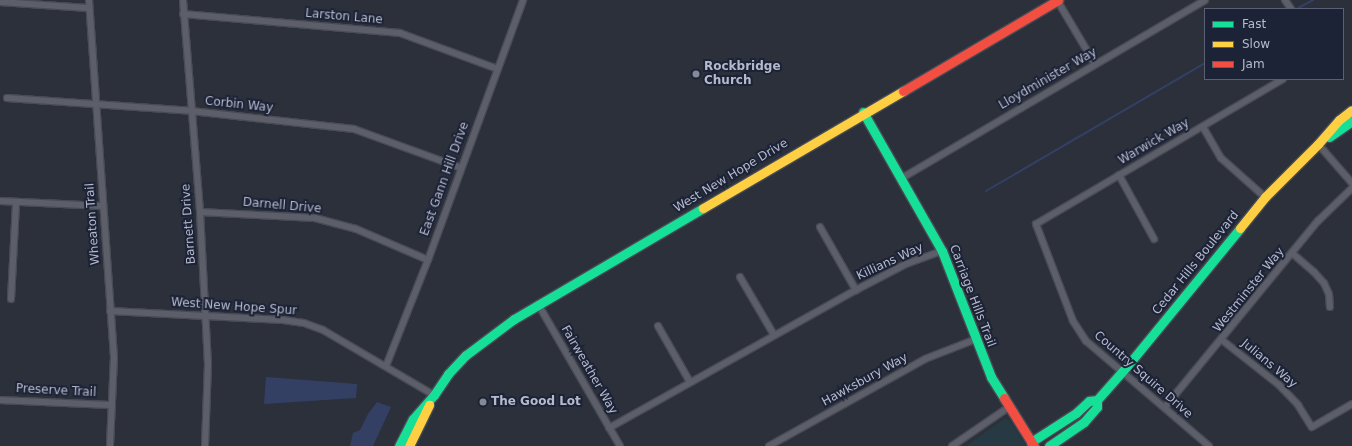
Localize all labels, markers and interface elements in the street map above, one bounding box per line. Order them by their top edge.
street label: Larston Lane [305,6,383,28]
legend [1204,8,1344,80]
text: Fast [1242,17,1266,31]
text: Slow [1242,37,1270,51]
street label: Lloydminister Way [996,45,1100,113]
text: Jam [1242,57,1265,71]
place label: Rockbridge Church [704,60,781,88]
marker: Rockbridge Church [691,69,701,79]
street label: Corbin Way [204,94,274,116]
street label: Warwick Way [1116,116,1192,168]
street label: East Gann Hill Drive [418,120,472,238]
street label: West New Hope Drive [671,136,791,216]
street label: Wheaton Trail [83,183,103,265]
street label: Barnett Drive [179,183,199,265]
street label: Darnell Drive [242,195,322,217]
street label: Cedar Hills Boulevard [1150,208,1242,318]
street label: Killians Way [854,240,926,284]
street label: Carriage Hills Trail [946,243,998,349]
street label: Westminster Way [1210,245,1288,335]
street label: West New Hope Spur [171,295,297,319]
street label: Fairweather Way [558,323,620,417]
street label: Country Squire Drive [1091,328,1195,422]
street label: Julians Way [1238,337,1300,391]
street label: Hawksbury Way [820,350,910,410]
street label: Preserve Trail [15,382,97,400]
place label: The Good Lot [491,395,581,409]
marker: The Good Lot [478,397,488,407]

